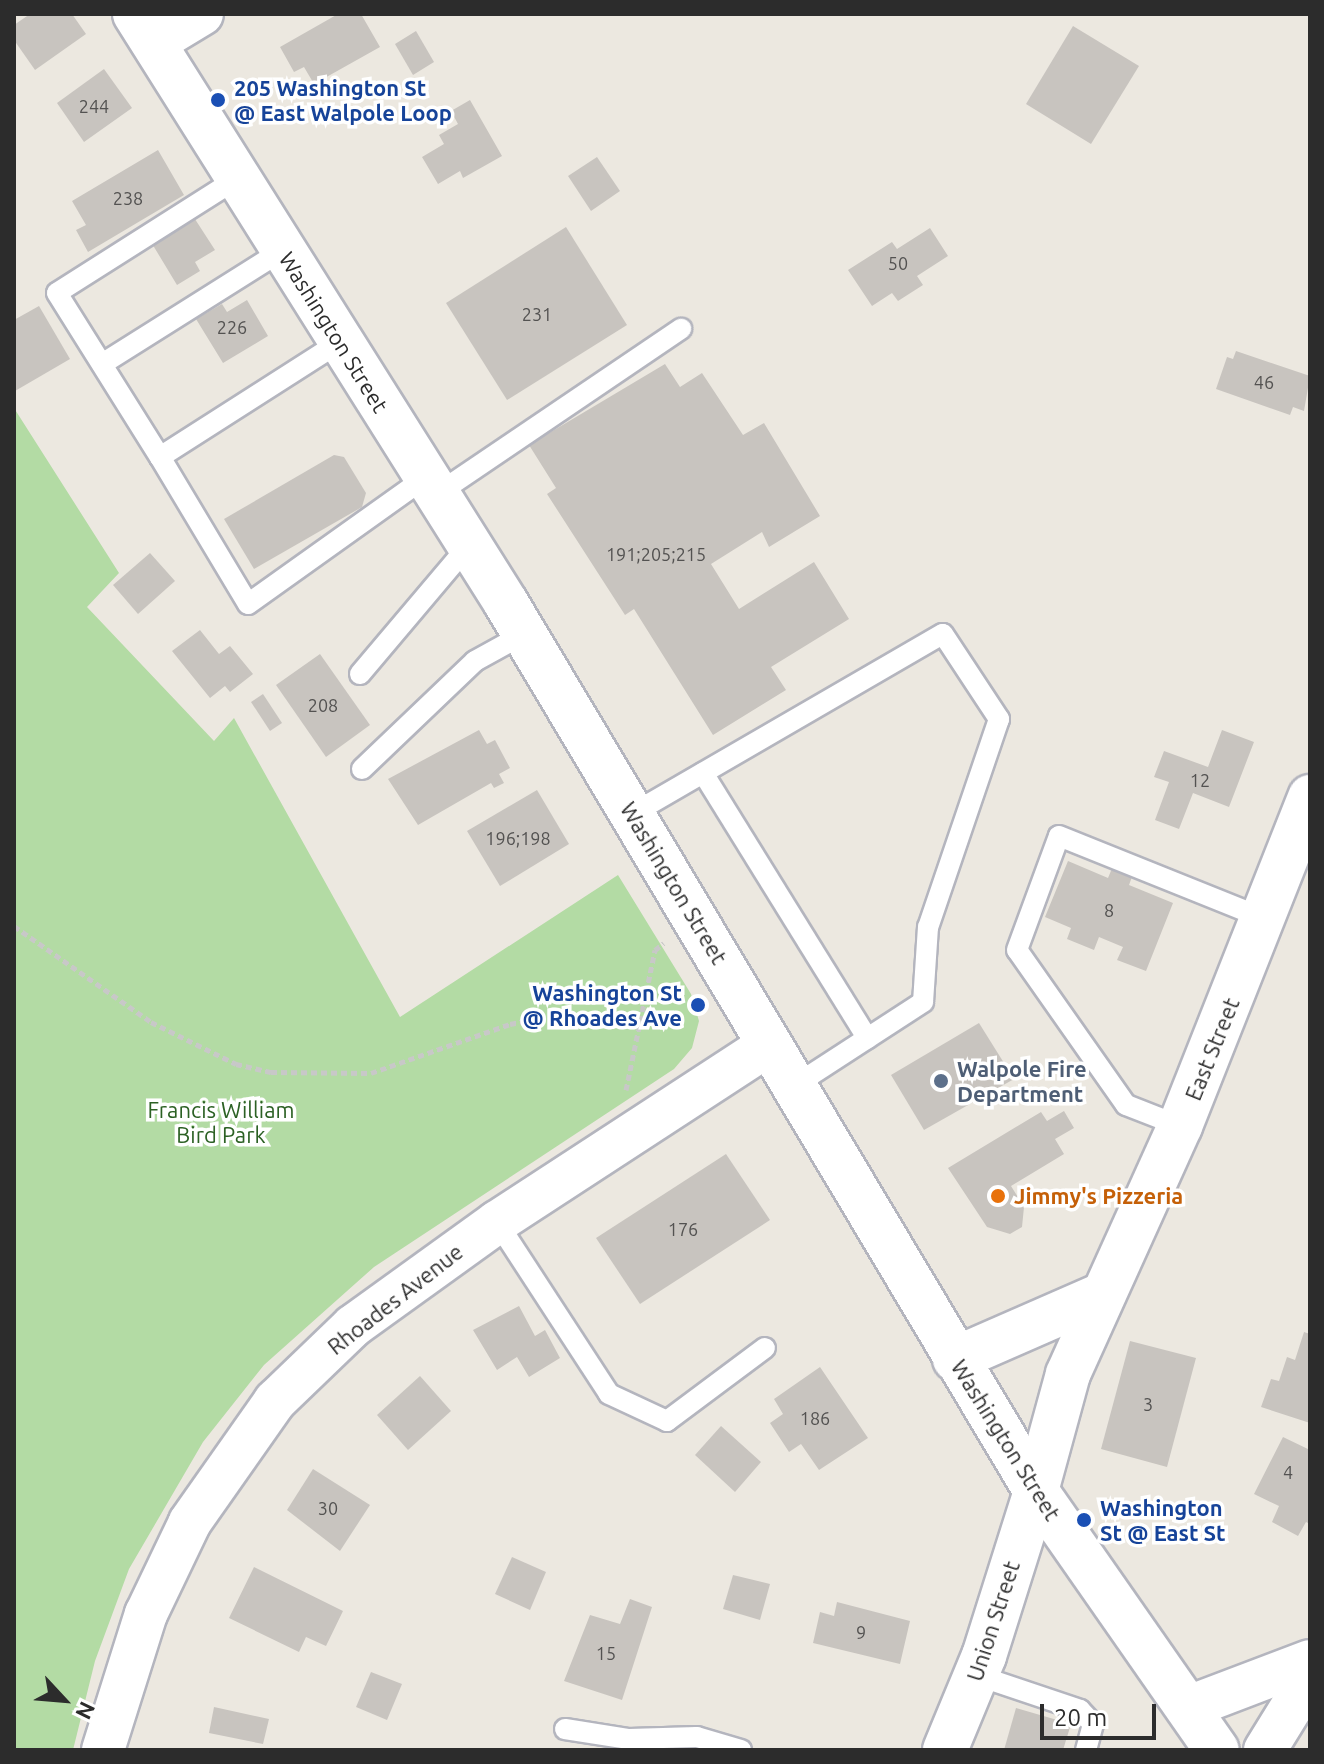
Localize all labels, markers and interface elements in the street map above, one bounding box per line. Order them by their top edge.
place label: 205 Washington St @ East Walpole Loop [234,74,452,126]
marker: 205 Washington St @ East Walpole Loop [209,91,227,109]
house number: 244 [79,95,109,117]
house number: 238 [113,187,143,209]
street label: Washington Street [274,247,394,417]
house number: 50 [888,252,908,274]
house number: 231 [522,303,552,325]
house number: 226 [217,316,247,338]
house number: 46 [1254,371,1274,393]
house number: 191;205;215 [606,543,706,565]
house number: 208 [308,694,338,716]
house number: 12 [1190,769,1210,791]
street label: Washington Street [615,797,733,969]
house number: 196;198 [485,827,551,849]
house number: 8 [1104,899,1114,921]
place label: Washington St @ Rhoades Ave [523,979,682,1030]
street label: East Street [1179,994,1245,1104]
marker: Washington St @ Rhoades Ave [689,996,707,1014]
place label: Walpole Fire Department [957,1055,1087,1106]
marker: Walpole Fire Department [932,1072,950,1090]
park label: Francis William Bird Park [148,1096,294,1148]
place label: Jimmy's Pizzeria [1014,1183,1183,1209]
marker: Jimmy's Pizzeria [989,1187,1007,1205]
house number: 176 [668,1218,698,1240]
street label: Rhoades Avenue [322,1238,468,1360]
street label: Washington Street [946,1355,1066,1525]
house number: 3 [1143,1393,1153,1415]
house number: 186 [800,1407,830,1429]
house number: 4 [1283,1461,1293,1483]
place label: Washington St @ East St [1100,1494,1226,1546]
house number: 30 [318,1497,338,1519]
marker: Washington St @ East St [1075,1511,1093,1529]
street label: Union Street [961,1558,1025,1684]
house number: 9 [856,1621,866,1643]
house number: 15 [596,1642,616,1664]
north arrow [24,1660,104,1740]
scale bar [1044,1688,1160,1738]
text: N [71,1698,101,1724]
text: 20 m [1054,1704,1107,1731]

